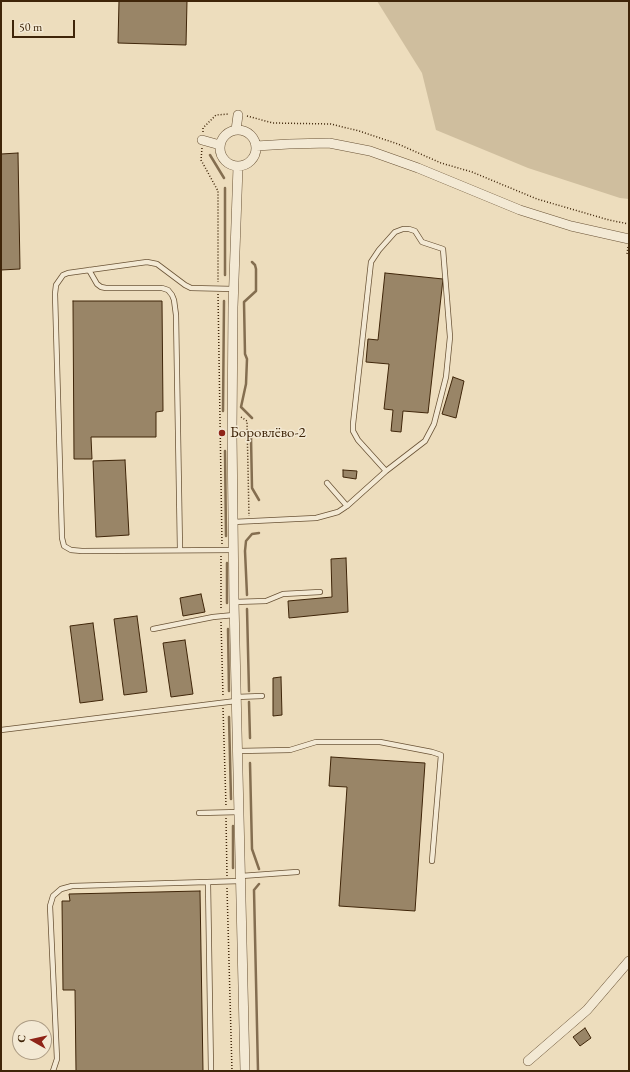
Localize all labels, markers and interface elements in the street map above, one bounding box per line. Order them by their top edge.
scale bar [14,12,77,38]
text: 50 m [19,19,42,35]
place label: Боровлёво-2 [230,424,306,442]
marker: Боровлёво-2 [217,428,227,438]
north arrow [12,1020,52,1060]
text: С [14,1034,29,1043]

